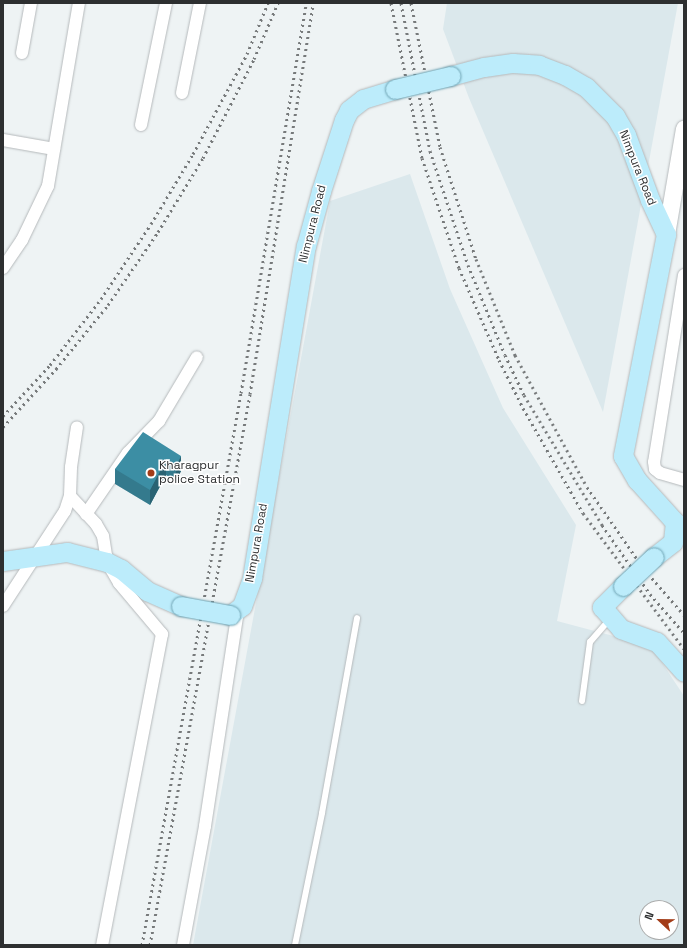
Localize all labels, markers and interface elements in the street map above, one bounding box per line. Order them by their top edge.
street label: Nimpura Road [615,128,659,208]
street label: Nimpura Road [296,183,330,265]
place label: Kharagpur police Station [159,459,240,487]
marker: Kharagpur police Station [146,468,156,478]
street label: Nimpura Road [243,502,271,584]
north arrow [639,900,679,940]
text: N [641,910,657,922]

